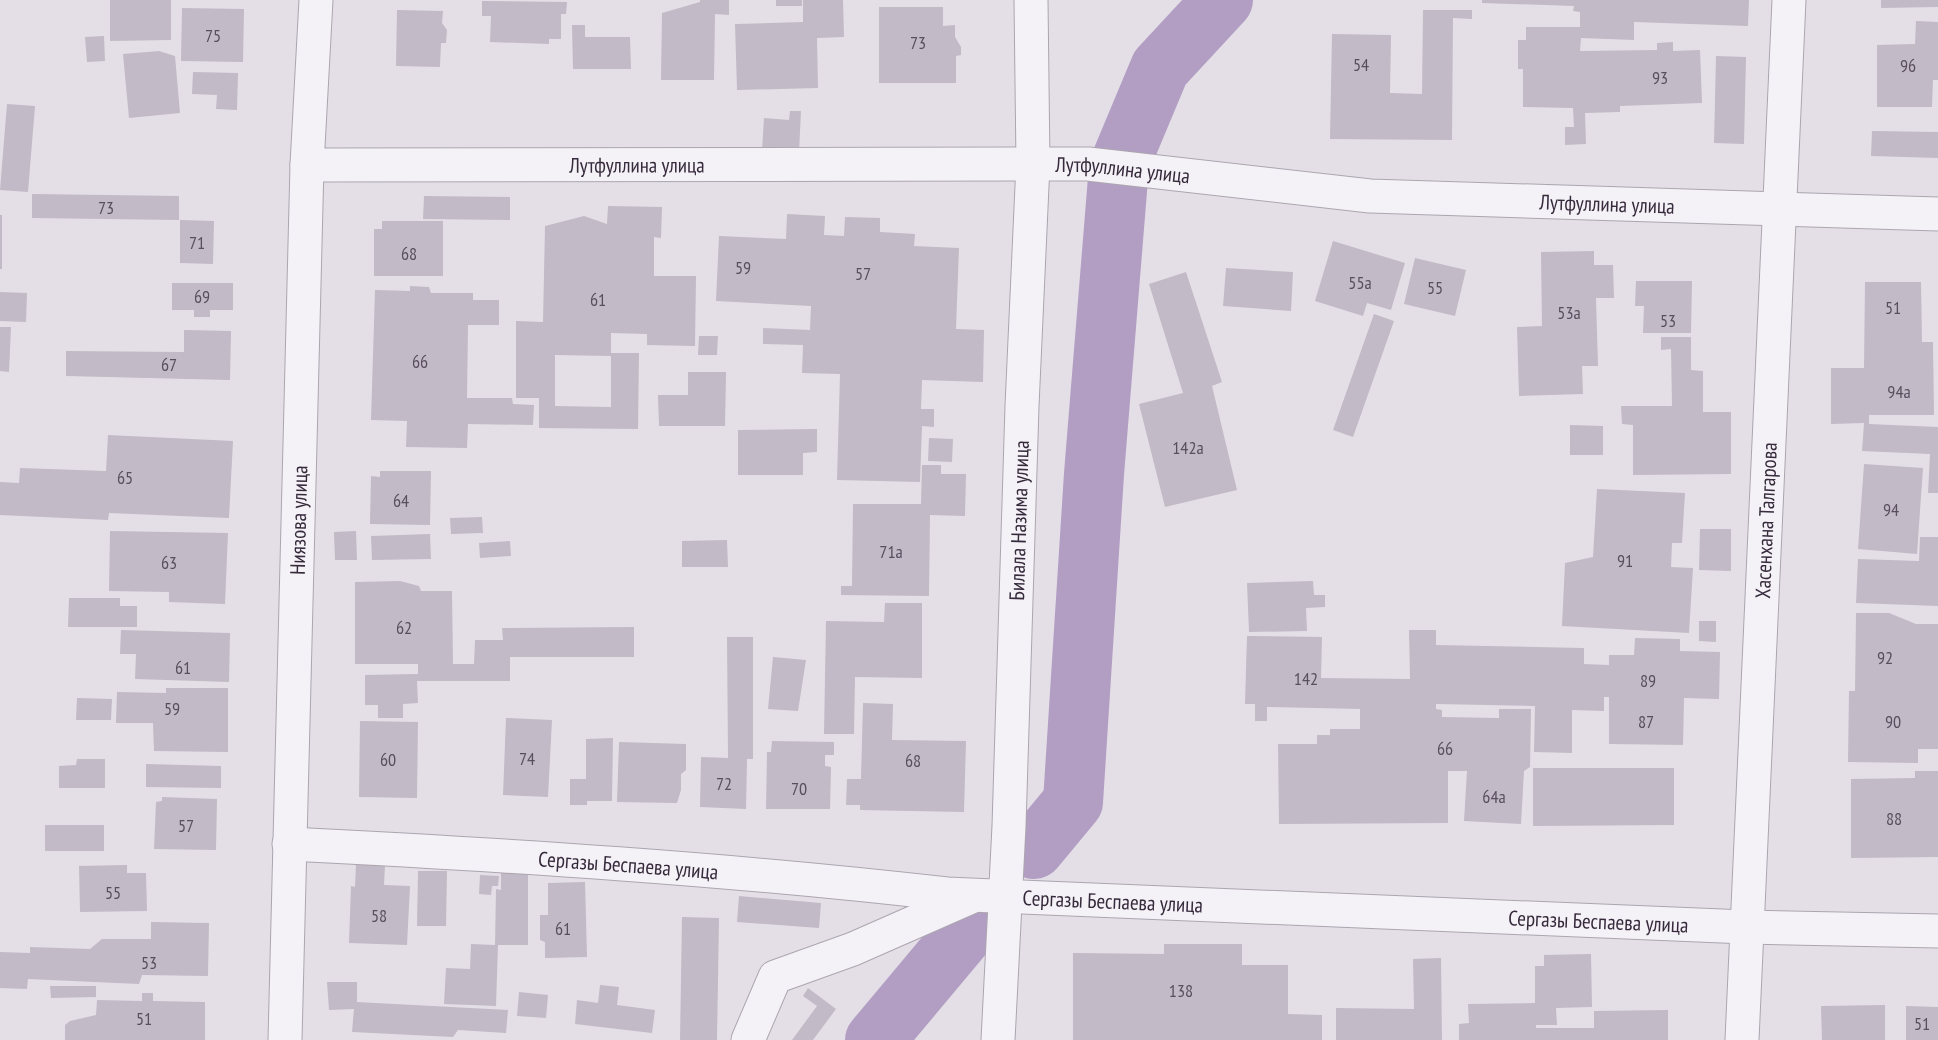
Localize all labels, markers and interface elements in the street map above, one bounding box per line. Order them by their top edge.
house number: 75 [205,24,221,47]
house number: 73 [910,31,926,54]
house number: 54 [1353,53,1369,76]
house number: 96 [1900,54,1916,77]
house number: 93 [1652,66,1668,89]
street label: Лутфуллина улица [1054,150,1192,189]
street label: Лутфуллина улица [568,151,705,178]
street label: Лутфуллина улица [1538,188,1675,219]
house number: 73 [98,196,114,219]
house number: 71 [189,231,205,254]
house number: 68 [401,242,417,265]
house number: 59 [735,256,751,279]
house number: 57 [855,262,871,285]
house number: 55а [1348,271,1372,294]
house number: 55 [1427,276,1443,299]
house number: 69 [194,285,210,308]
house number: 61 [590,288,606,311]
house number: 51 [1885,296,1901,319]
house number: 53а [1557,301,1581,324]
house number: 53 [1660,309,1676,332]
house number: 66 [412,350,428,373]
house number: 67 [161,353,177,376]
house number: 94а [1887,380,1911,403]
house number: 142а [1172,436,1204,459]
street label: Билала Назима улица [1002,440,1034,601]
street label: Хасенхана Талгарова [1748,442,1782,599]
street label: Ниязова улица [283,465,313,575]
house number: 65 [117,466,133,489]
house number: 64 [393,489,409,512]
house number: 94 [1883,498,1899,521]
house number: 71а [879,540,903,563]
house number: 91 [1617,549,1633,572]
house number: 63 [161,551,177,574]
house number: 62 [396,616,412,639]
house number: 92 [1877,646,1893,669]
house number: 61 [175,656,191,679]
house number: 142 [1294,667,1318,690]
house number: 89 [1640,669,1656,692]
house number: 59 [164,697,180,720]
house number: 87 [1638,710,1654,733]
house number: 90 [1885,710,1901,733]
house number: 66 [1437,737,1453,760]
house number: 74 [519,747,535,770]
house number: 60 [380,748,396,771]
house number: 68 [905,749,921,772]
house number: 72 [716,772,732,795]
house number: 70 [791,777,807,800]
house number: 64а [1482,785,1506,808]
house number: 88 [1886,807,1902,830]
house number: 57 [178,814,194,837]
street label: Сергазы Беспаева улица [537,845,719,885]
house number: 55 [105,881,121,904]
street label: Сергазы Беспаева улица [1022,884,1204,918]
house number: 58 [371,904,387,927]
street label: Сергазы Беспаева улица [1508,904,1689,938]
house number: 61 [555,917,571,940]
house number: 53 [141,951,157,974]
house number: 138 [1169,979,1193,1002]
house number: 51 [136,1007,152,1030]
house number: 51 [1914,1012,1930,1035]

